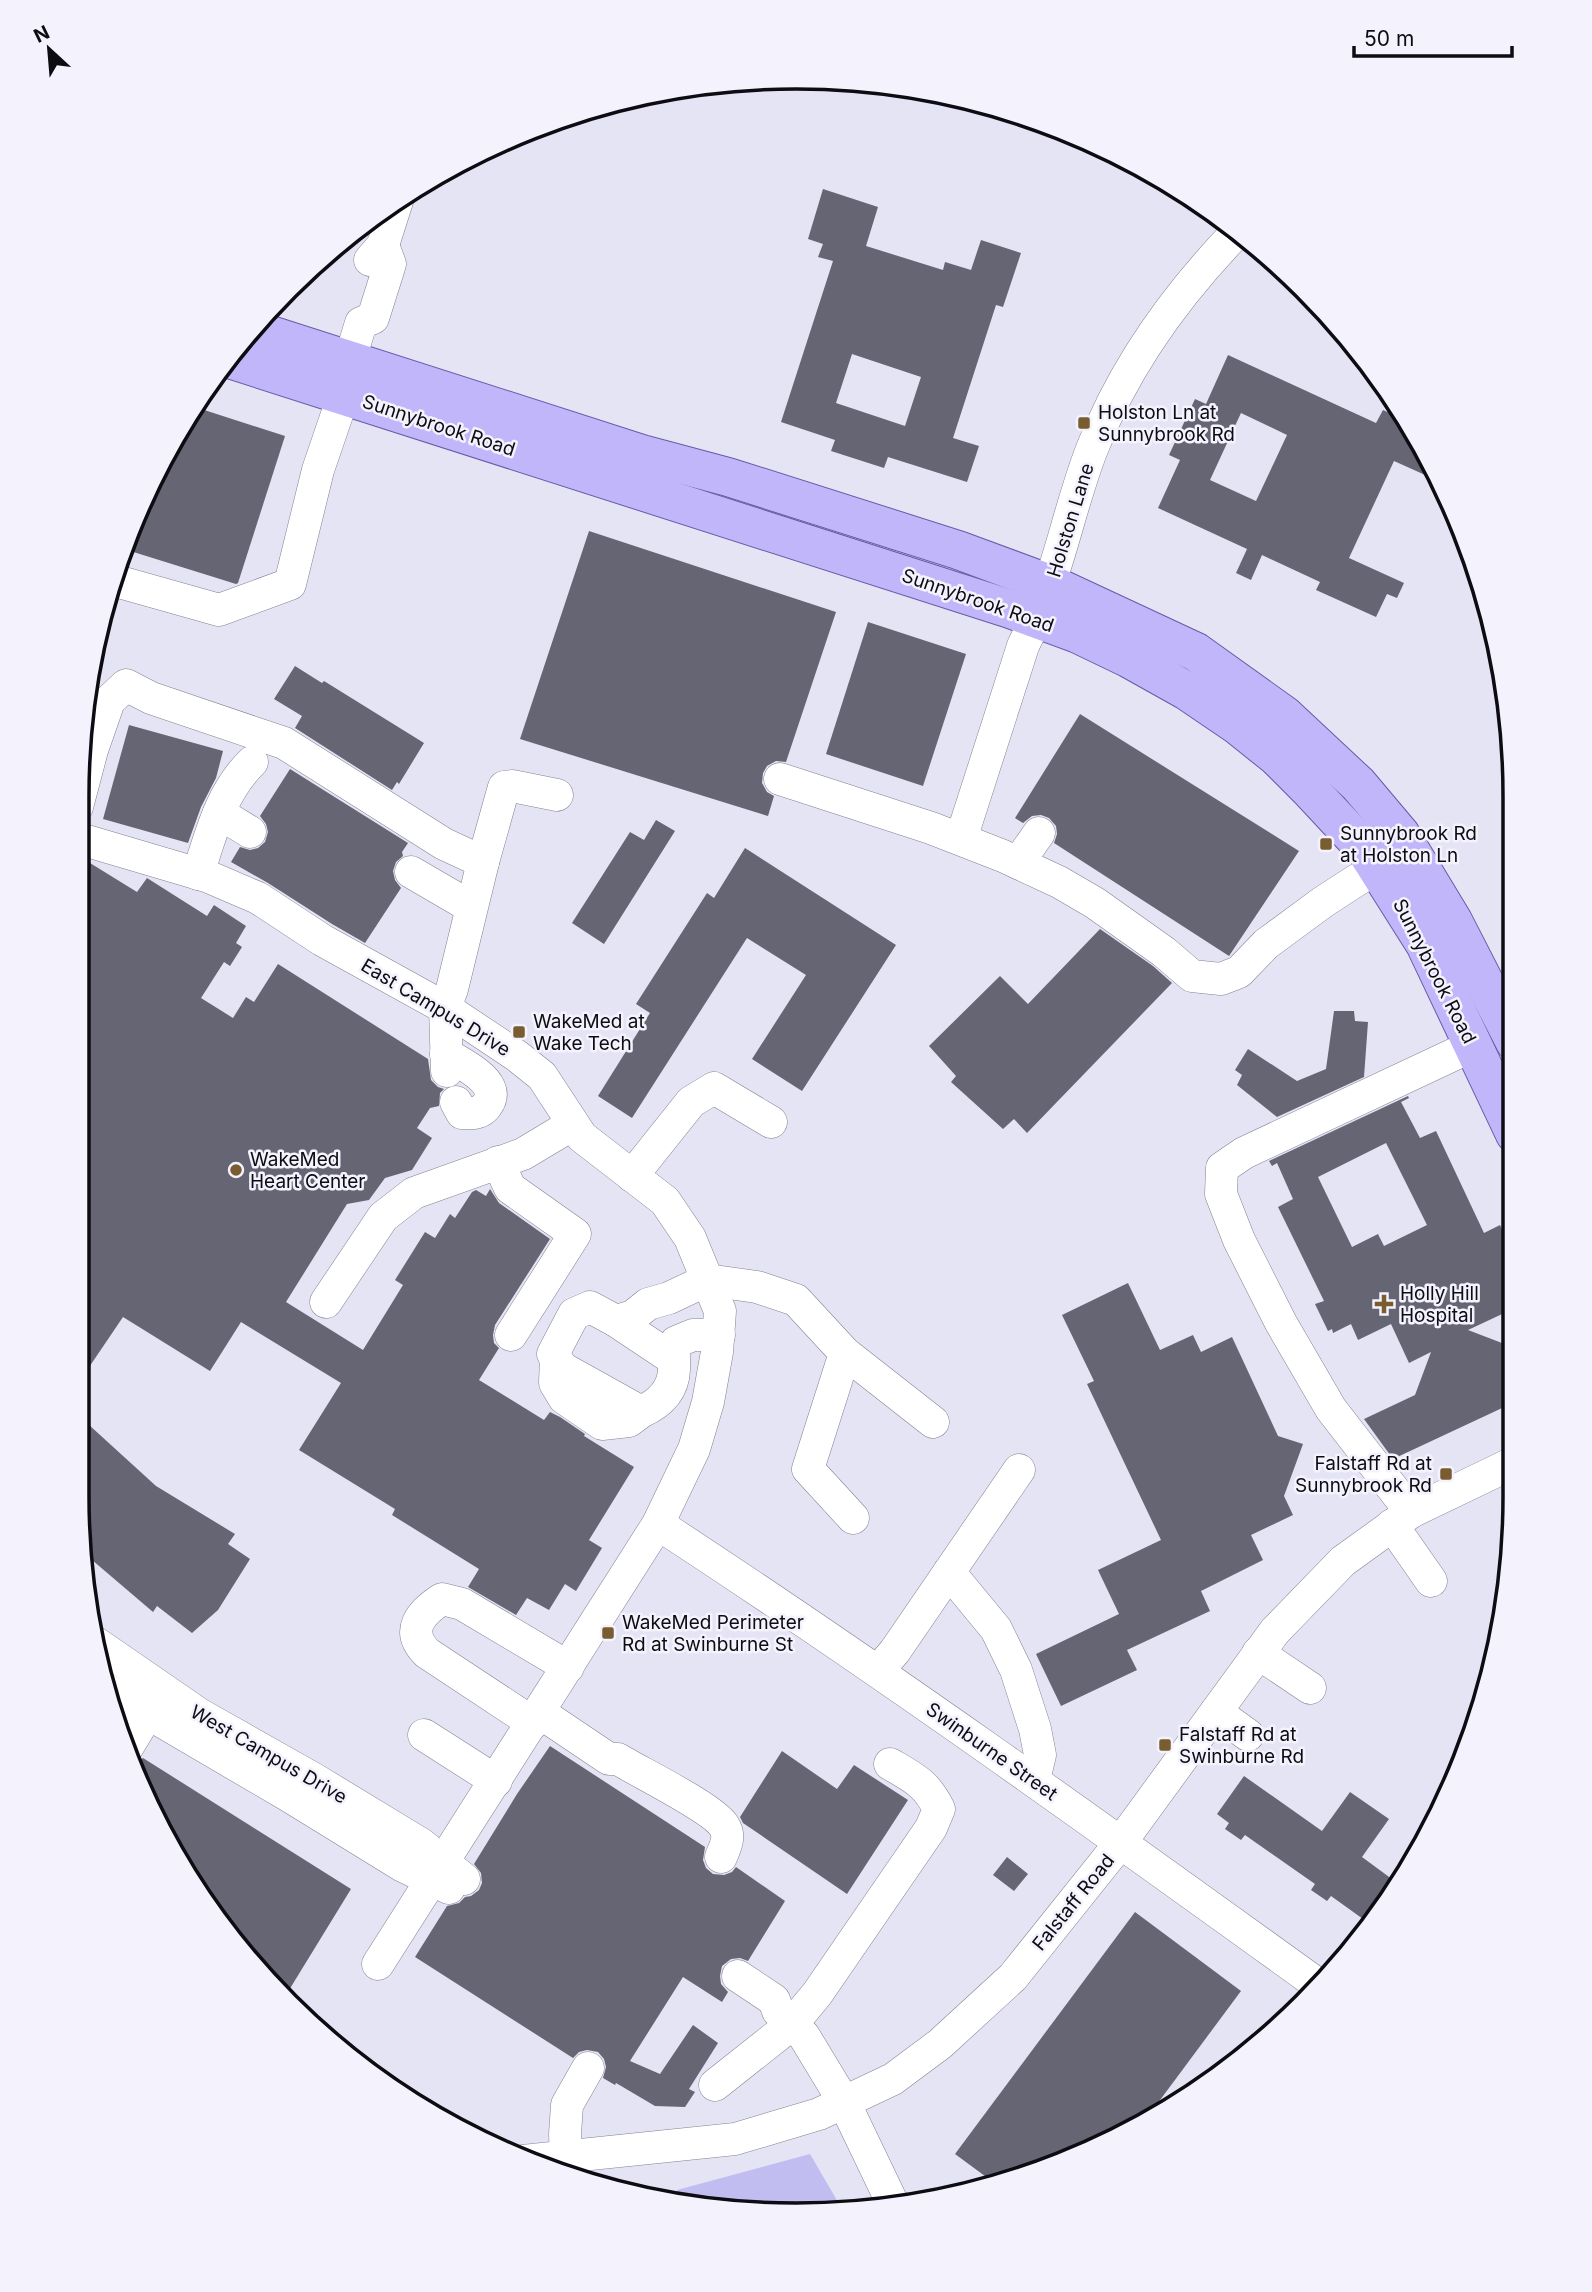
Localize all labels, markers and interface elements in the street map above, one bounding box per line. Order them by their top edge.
north arrow [14,14,84,84]
scale bar [1354,14,1512,58]
text: N [30,21,53,48]
text: 50 m [1364,26,1414,51]
street label: Sunnybrook Road [360,390,518,461]
place label: Holston Ln at Sunnybrook Rd [1098,401,1235,446]
marker: Holston Ln at Sunnybrook Rd [1076,415,1092,431]
street label: Holston Lane [1042,460,1099,580]
street label: Sunnybrook Road [899,564,1057,637]
place label: Sunnybrook Rd at Holston Ln [1340,822,1477,867]
marker: Sunnybrook Rd at Holston Ln [1318,836,1334,852]
street label: Sunnybrook Road [1388,895,1481,1047]
street label: East Campus Drive [357,954,515,1061]
place label: WakeMed at Wake Tech [533,1010,645,1055]
marker: WakeMed at Wake Tech [511,1024,527,1040]
place label: WakeMed Heart Center [250,1148,366,1193]
marker: WakeMed Heart Center [228,1162,244,1178]
place label: Holly Hill Hospital [1400,1282,1479,1327]
marker: Holly Hill Hospital [1374,1294,1394,1314]
place label: Falstaff Rd at Sunnybrook Rd [1295,1452,1432,1497]
marker: Falstaff Rd at Sunnybrook Rd [1438,1466,1454,1482]
place label: WakeMed Perimeter Rd at Swinburne St [622,1611,804,1656]
marker: WakeMed Perimeter Rd at Swinburne St [600,1625,616,1641]
street label: Swinburne Street [922,1697,1062,1805]
street label: West Campus Drive [186,1700,351,1809]
place label: Falstaff Rd at Swinburne Rd [1179,1723,1304,1768]
marker: Falstaff Rd at Swinburne Rd [1157,1737,1173,1753]
street label: Falstaff Road [1027,1849,1119,1955]

